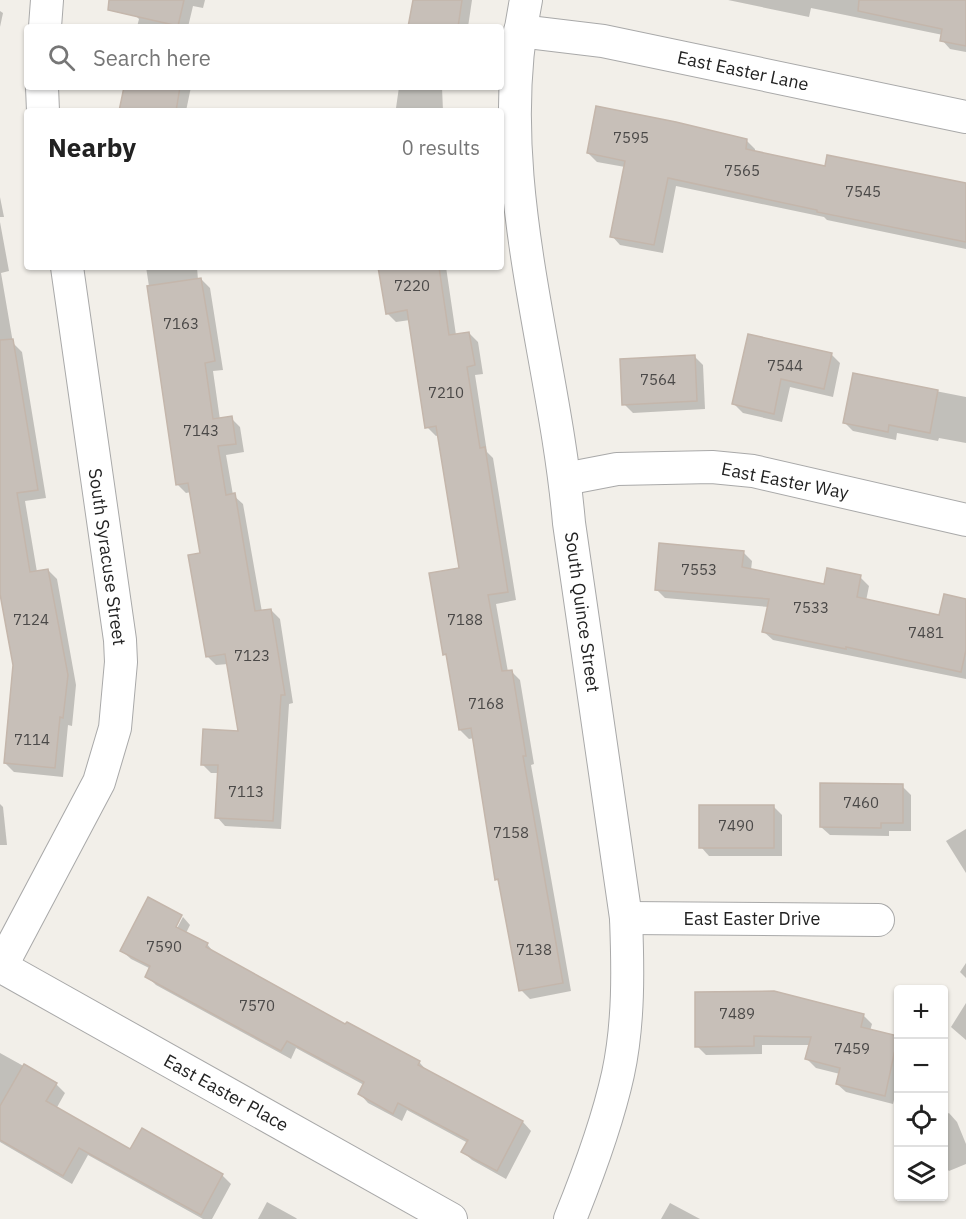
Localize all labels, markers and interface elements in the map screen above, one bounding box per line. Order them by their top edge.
search box [24,24,504,90]
icon: search [45,41,78,74]
text: Search here [93,43,211,72]
street label: East Easter Lane [675,45,811,96]
house number: 7595 [613,128,649,147]
text: Nearby [48,130,136,164]
text: 0 results [402,134,480,161]
house number: 7565 [724,161,760,180]
house number: 7545 [845,182,881,201]
house number: 7220 [394,276,430,295]
house number: 7163 [163,314,199,333]
house number: 7544 [767,356,803,375]
house number: 7564 [640,370,676,389]
house number: 7210 [428,383,464,402]
house number: 7143 [183,421,219,440]
street label: East Easter Way [719,457,851,504]
street label: South Syracuse Street [84,467,131,647]
street label: South Quince Street [560,530,605,694]
house number: 7553 [681,560,717,579]
house number: 7533 [793,598,829,617]
house number: 7124 [13,610,49,629]
house number: 7188 [447,610,483,629]
house number: 7481 [908,623,944,642]
house number: 7123 [234,646,270,665]
house number: 7168 [468,694,504,713]
house number: 7114 [14,730,50,749]
house number: 7113 [228,782,264,801]
house number: 7460 [843,793,879,812]
house number: 7490 [718,816,754,835]
house number: 7158 [493,823,529,842]
street label: East Easter Drive [684,907,821,930]
house number: 7590 [146,937,182,956]
house number: 7138 [516,940,552,959]
map controls [894,985,948,1201]
button: + [894,985,948,1039]
house number: 7570 [239,996,275,1015]
house number: 7489 [719,1004,755,1023]
house number: 7459 [834,1039,870,1058]
button: − [894,1039,948,1093]
street label: East Easter Place [160,1049,293,1136]
button: locate [894,1093,948,1147]
button: layers [894,1147,948,1201]

